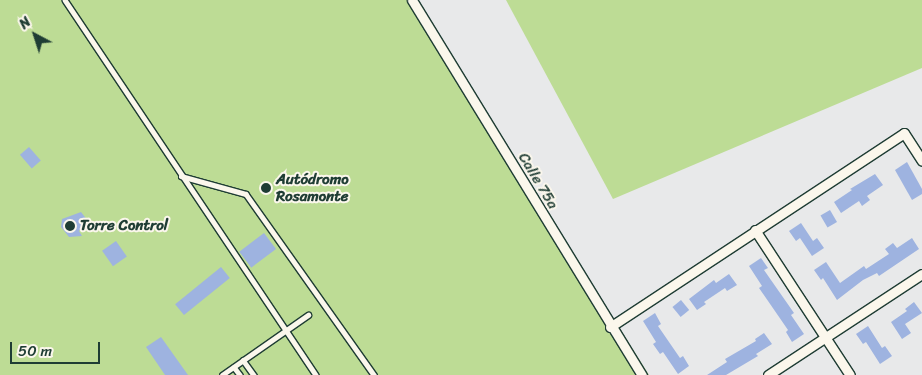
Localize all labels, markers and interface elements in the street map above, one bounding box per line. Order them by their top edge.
north arrow [10,10,60,60]
text: N [13,10,37,36]
street label: Calle 75a [514,150,562,212]
place label: Autódromo Rosamonte [276,170,349,205]
marker: Autódromo Rosamonte [260,182,272,194]
place label: Torre Control [80,217,168,235]
marker: Torre Control [64,220,76,232]
scale bar [12,332,102,364]
text: 50 m [18,338,52,364]

